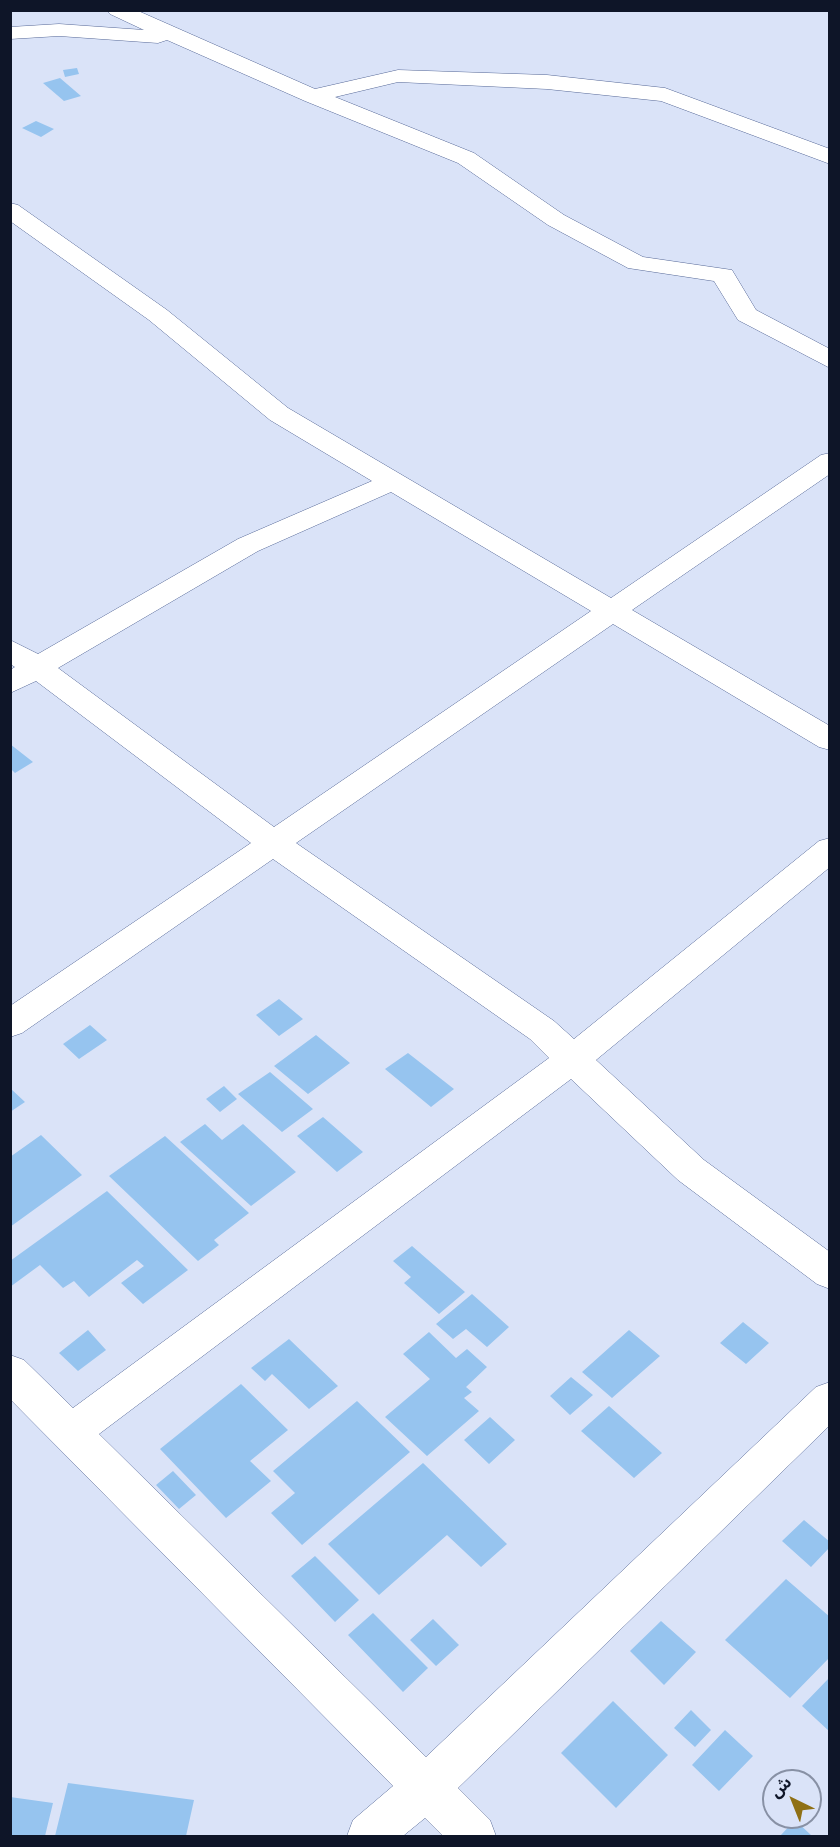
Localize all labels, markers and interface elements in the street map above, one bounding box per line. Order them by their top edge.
north arrow [762,1769,822,1829]
text: ش [766,1772,796,1802]

